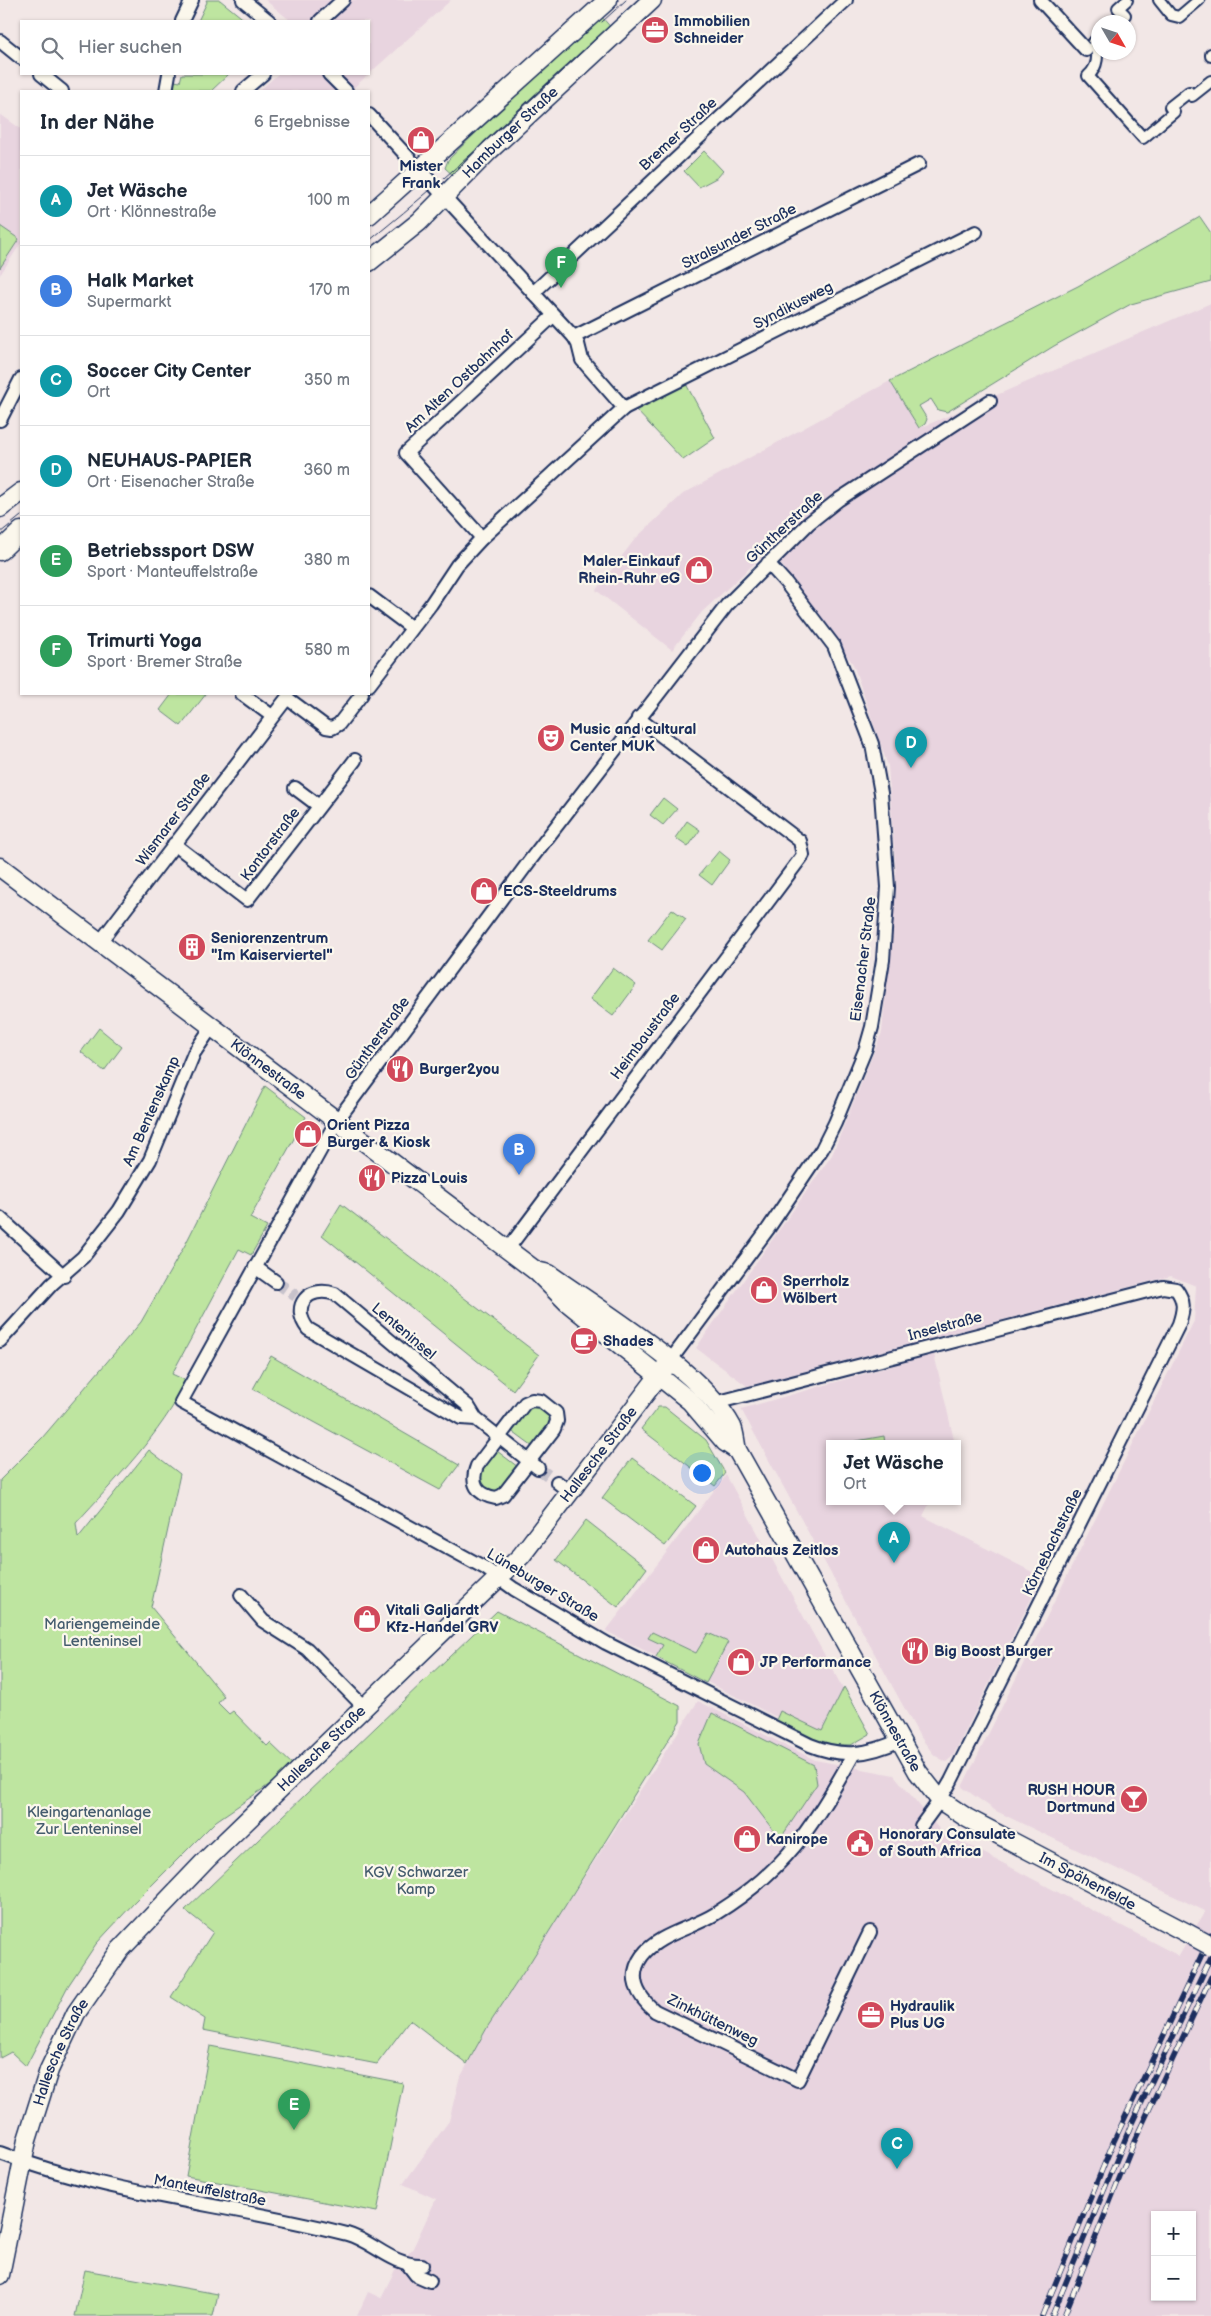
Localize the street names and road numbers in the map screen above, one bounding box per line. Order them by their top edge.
street label: Hamburger Straße [458,83,562,182]
street label: Bremer Straße [636,93,721,175]
street label: Stralsunder Straße [679,199,800,274]
street label: Syndikusweg [750,277,836,334]
street label: Am Alten Ostbahnhof [401,326,518,437]
street label: Güntherstraße [742,487,827,568]
street label: Wismarer Straße [132,769,215,870]
street label: Kontorstraße [236,804,304,885]
street label: Eisenacher Straße [846,895,881,1023]
street label: Heimbaustraße [606,989,684,1084]
street label: Güntherstraße [341,993,414,1084]
street label: Klönnestraße [226,1035,310,1104]
street label: Am Bentenskamp [119,1053,184,1169]
street label: Lenteninsel [367,1299,440,1364]
street label: Inselstraße [906,1307,984,1345]
street label: Hallesche Straße [556,1403,642,1507]
street label: Körnebachstraße [1018,1485,1087,1599]
street label: Lüneburger Straße [483,1544,602,1626]
street label: Klönnestraße [864,1688,925,1776]
street label: Hallesche Straße [274,1702,370,1796]
street label: Im Spähenfelde [1036,1848,1139,1915]
street label: Zinkhüttenweg [663,1990,761,2051]
street label: Hallesche Straße [29,1995,93,2108]
street label: Manteuffelstraße [152,2170,268,2211]

